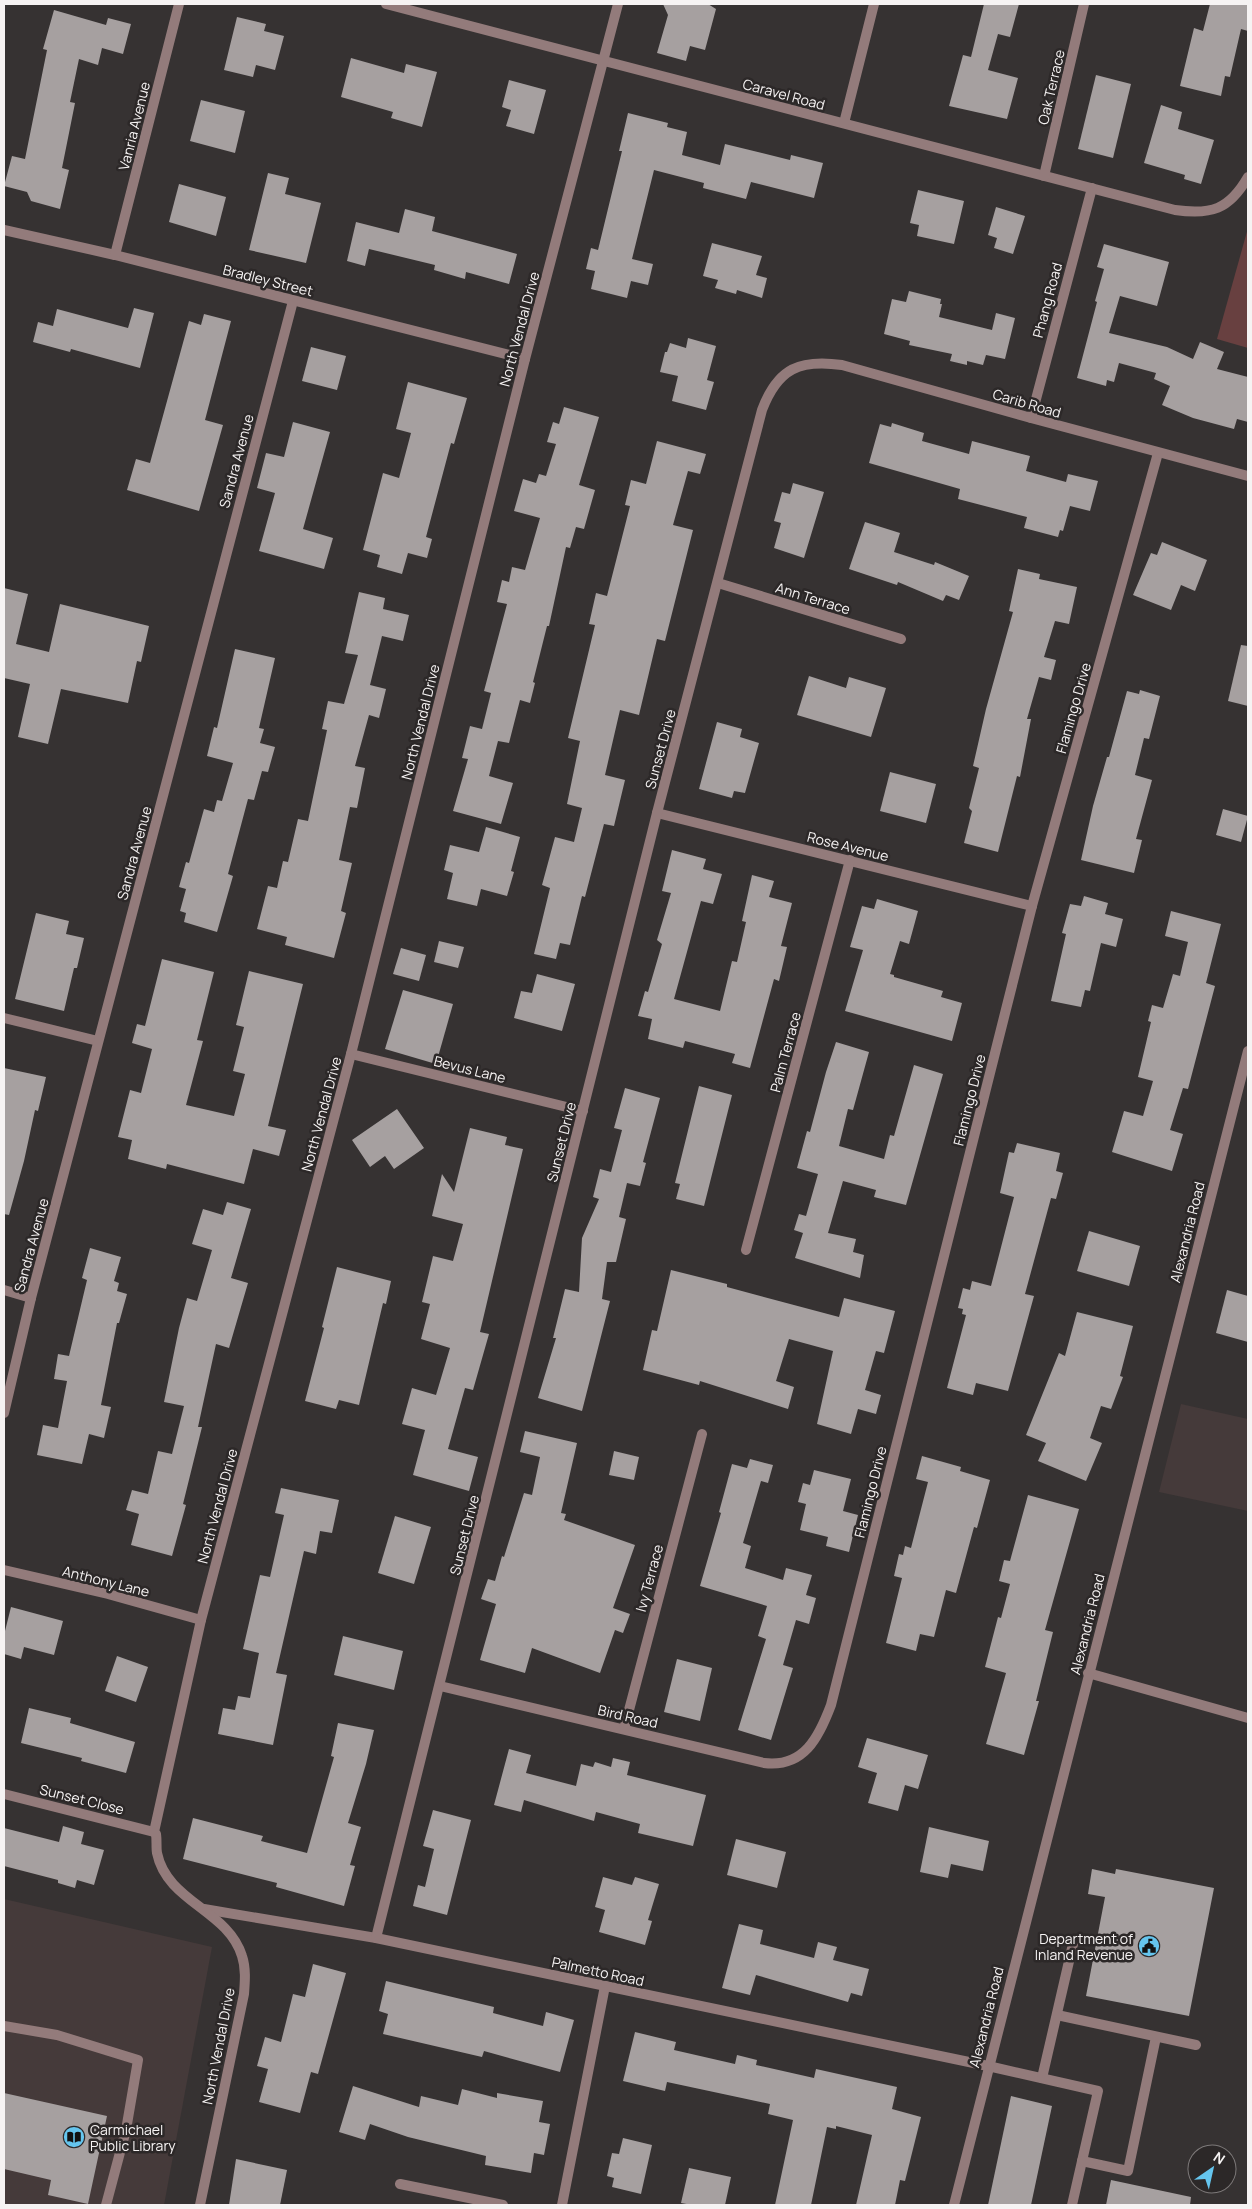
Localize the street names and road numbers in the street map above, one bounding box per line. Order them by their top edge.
street label: Oak Terrace [1033,48,1069,126]
street label: Caravel Road [741,74,827,114]
street label: Vanria Avenue [114,80,154,172]
street label: Bradley Street [221,260,315,300]
street label: Phang Road [1028,260,1066,340]
street label: North Vendal Drive [495,269,543,389]
street label: Carib Road [991,384,1063,422]
street label: Sandra Avenue [214,412,258,510]
street label: Ann Terrace [773,578,853,618]
street label: Flamingo Drive [1051,660,1095,756]
street label: North Vendal Drive [396,662,444,782]
street label: Sunset Drive [640,707,680,791]
street label: Sandra Avenue [112,804,156,902]
street label: Rose Avenue [805,827,891,865]
street label: Palm Terrace [765,1010,805,1094]
street label: Bevus Lane [432,1051,508,1087]
street label: Flamingo Drive [948,1052,990,1148]
street label: North Vendal Drive [297,1054,345,1174]
street label: Sunset Drive [542,1100,580,1184]
street label: Alexandria Road [1165,1179,1209,1285]
street label: Sandra Avenue [9,1196,53,1294]
street label: Flamingo Drive [849,1444,891,1540]
street label: North Vendal Drive [193,1446,241,1566]
street label: Sunset Drive [445,1493,483,1577]
street label: Ivy Terrace [631,1542,667,1614]
street label: Anthony Lane [61,1561,151,1601]
street label: Alexandria Road [1065,1571,1109,1677]
street label: Bird Road [596,1700,660,1732]
street label: Sunset Close [38,1779,126,1819]
street label: Palmetto Road [550,1952,646,1990]
street label: Alexandria Road [964,1964,1008,2070]
street label: North Vendal Drive [197,1986,239,2106]

